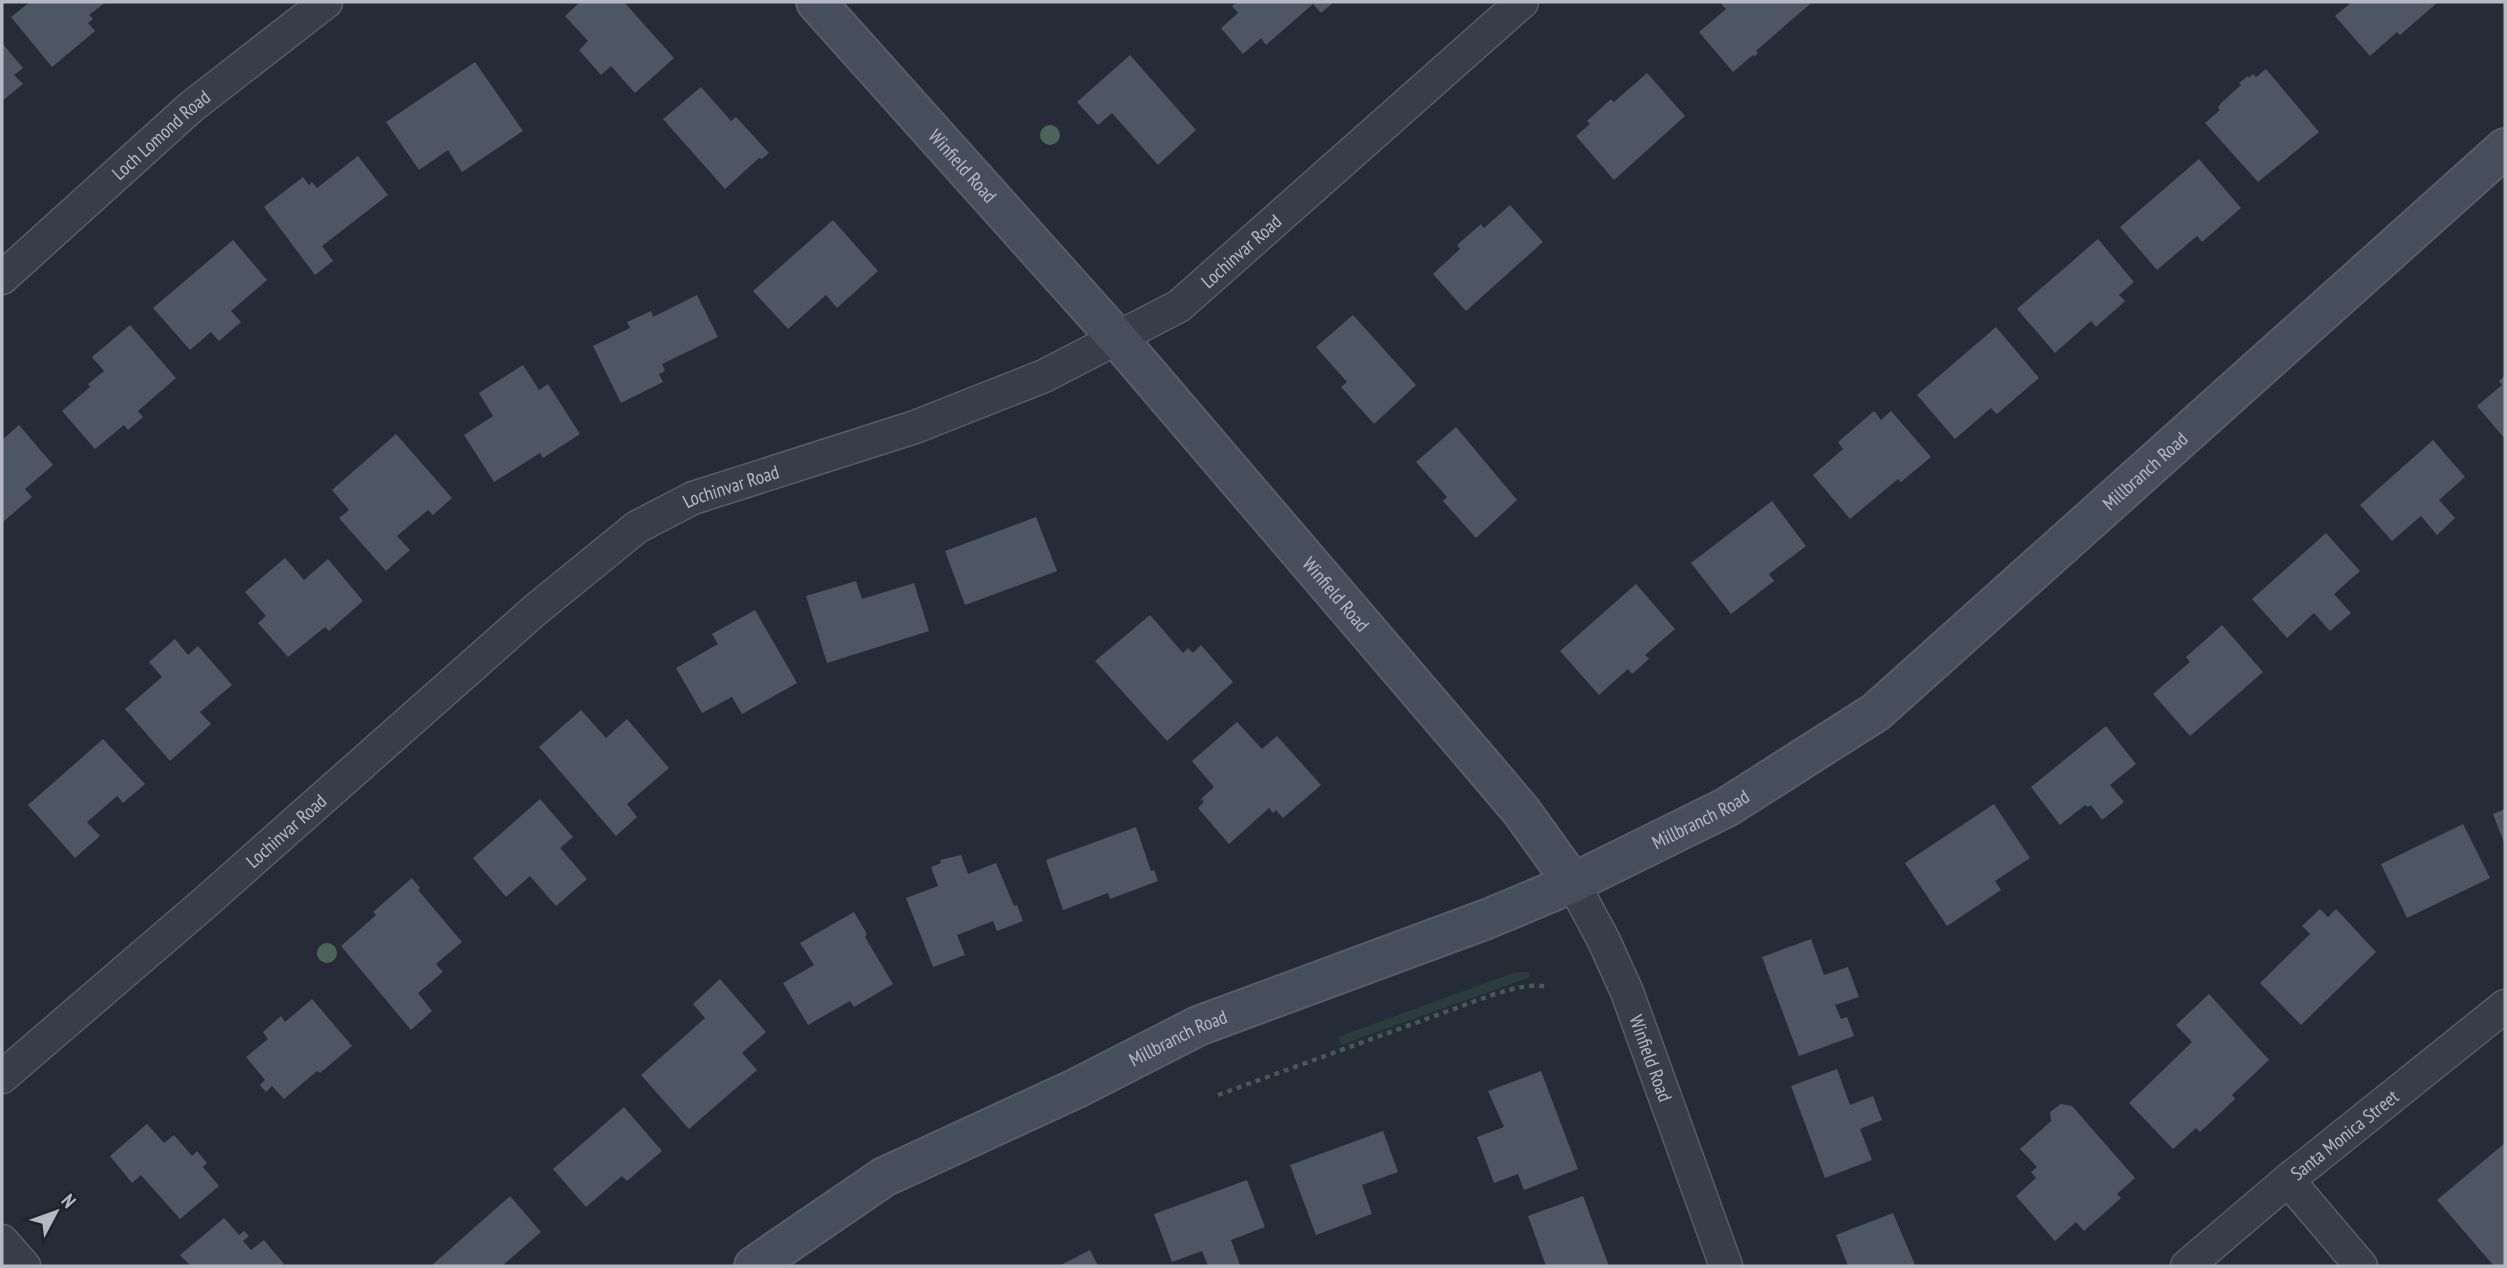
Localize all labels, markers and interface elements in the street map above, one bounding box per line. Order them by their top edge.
street label: Loch Lomond Road [107,85,215,185]
street label: Winfield Road [924,124,1002,208]
street label: Lochinvar Road [1196,209,1286,293]
street label: Millbranch Road [2097,427,2192,515]
street label: Lochinvar Road [679,459,782,513]
street label: Winfield Road [1297,552,1375,636]
street label: Millbranch Road [1648,784,1754,854]
street label: Lochinvar Road [241,789,331,873]
street label: Millbranch Road [1125,1004,1230,1071]
street label: Winfield Road [1624,1011,1678,1105]
street label: Santa Monica Street [2286,1084,2404,1185]
north arrow [21,1177,91,1247]
text: N [56,1189,81,1213]

